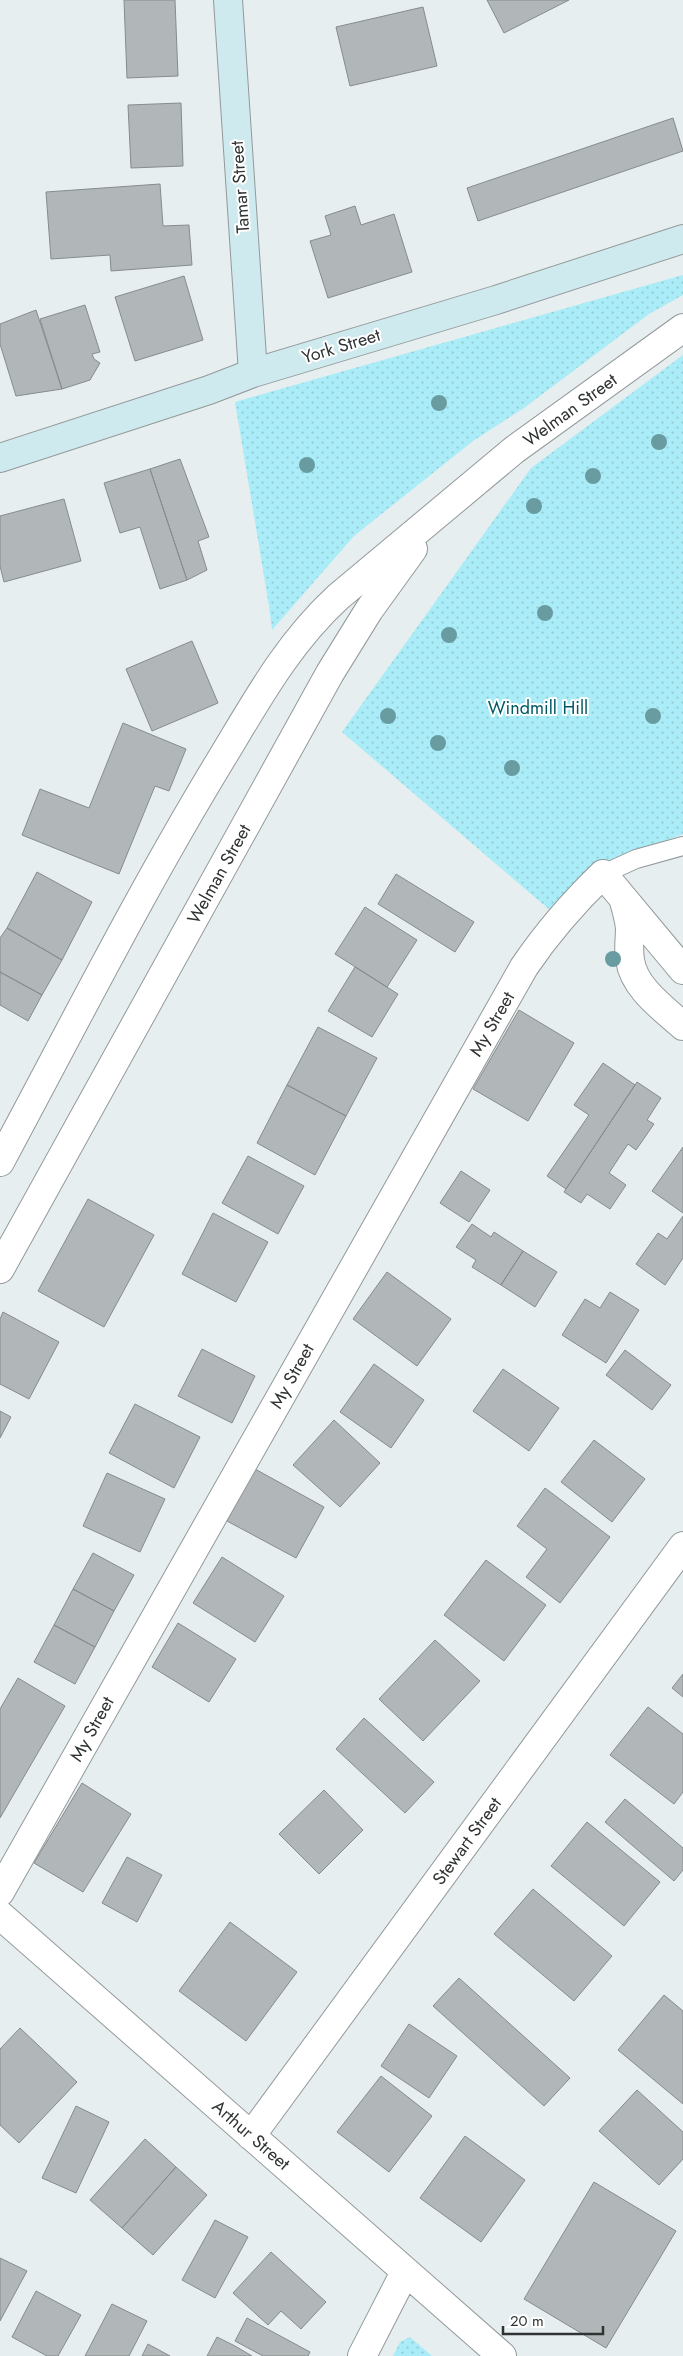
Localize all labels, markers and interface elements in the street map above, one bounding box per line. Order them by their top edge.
street label: Tamar Street [224,139,256,234]
street label: York Street [299,322,384,370]
street label: Welman Street [518,367,623,453]
park label: Windmill Hill [488,695,588,721]
street label: Welman Street [181,819,257,929]
street label: My Street [463,986,521,1061]
street label: My Street [263,1338,321,1413]
street label: My Street [63,1691,121,1766]
street label: Stewart Street [426,1791,508,1890]
street label: Arthur Street [206,2094,296,2177]
scale bar [503,2304,603,2336]
text: 20 m [510,2310,544,2332]

